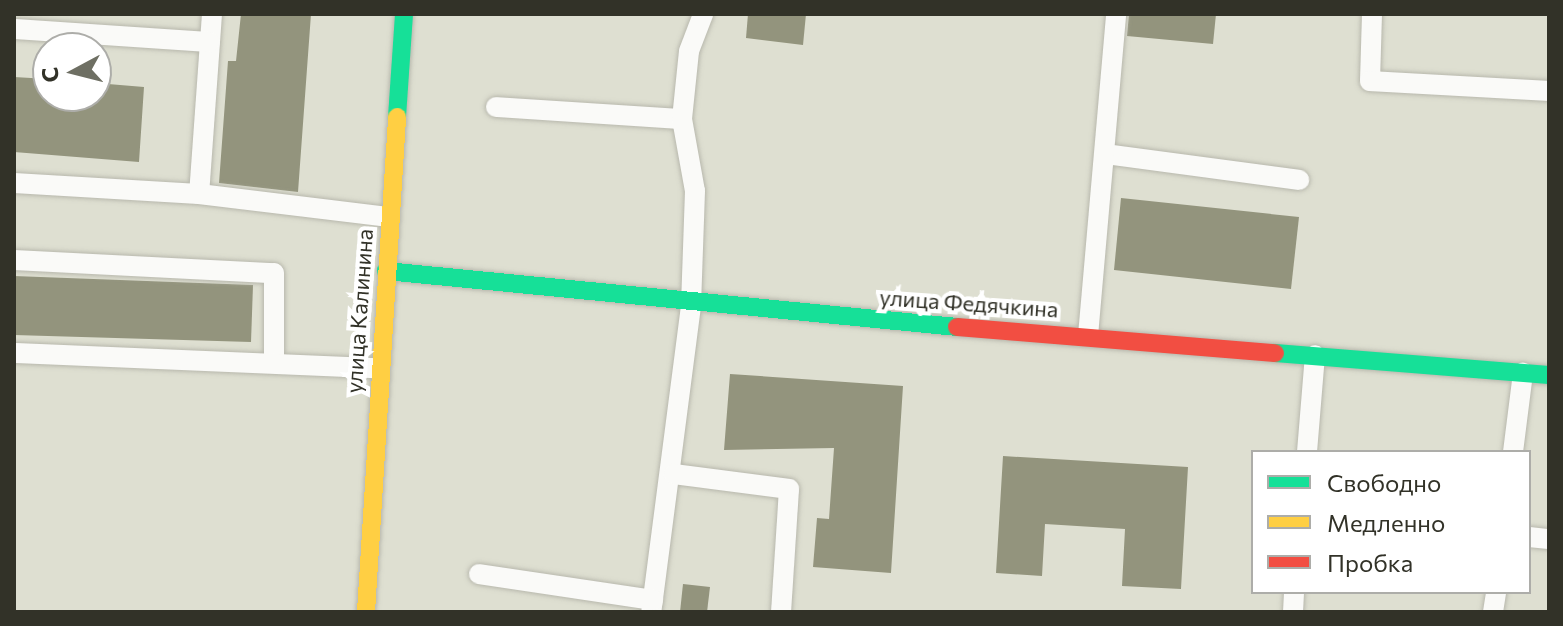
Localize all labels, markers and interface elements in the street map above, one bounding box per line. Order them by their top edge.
north arrow [32,32,112,112]
text: С [35,66,64,84]
street label: улица Калинина [340,228,378,394]
street label: улица Федячкина [879,284,1059,322]
legend [1251,450,1531,594]
text: Свободно [1327,468,1441,497]
text: Медленно [1327,508,1445,537]
text: Пробка [1327,548,1413,577]

